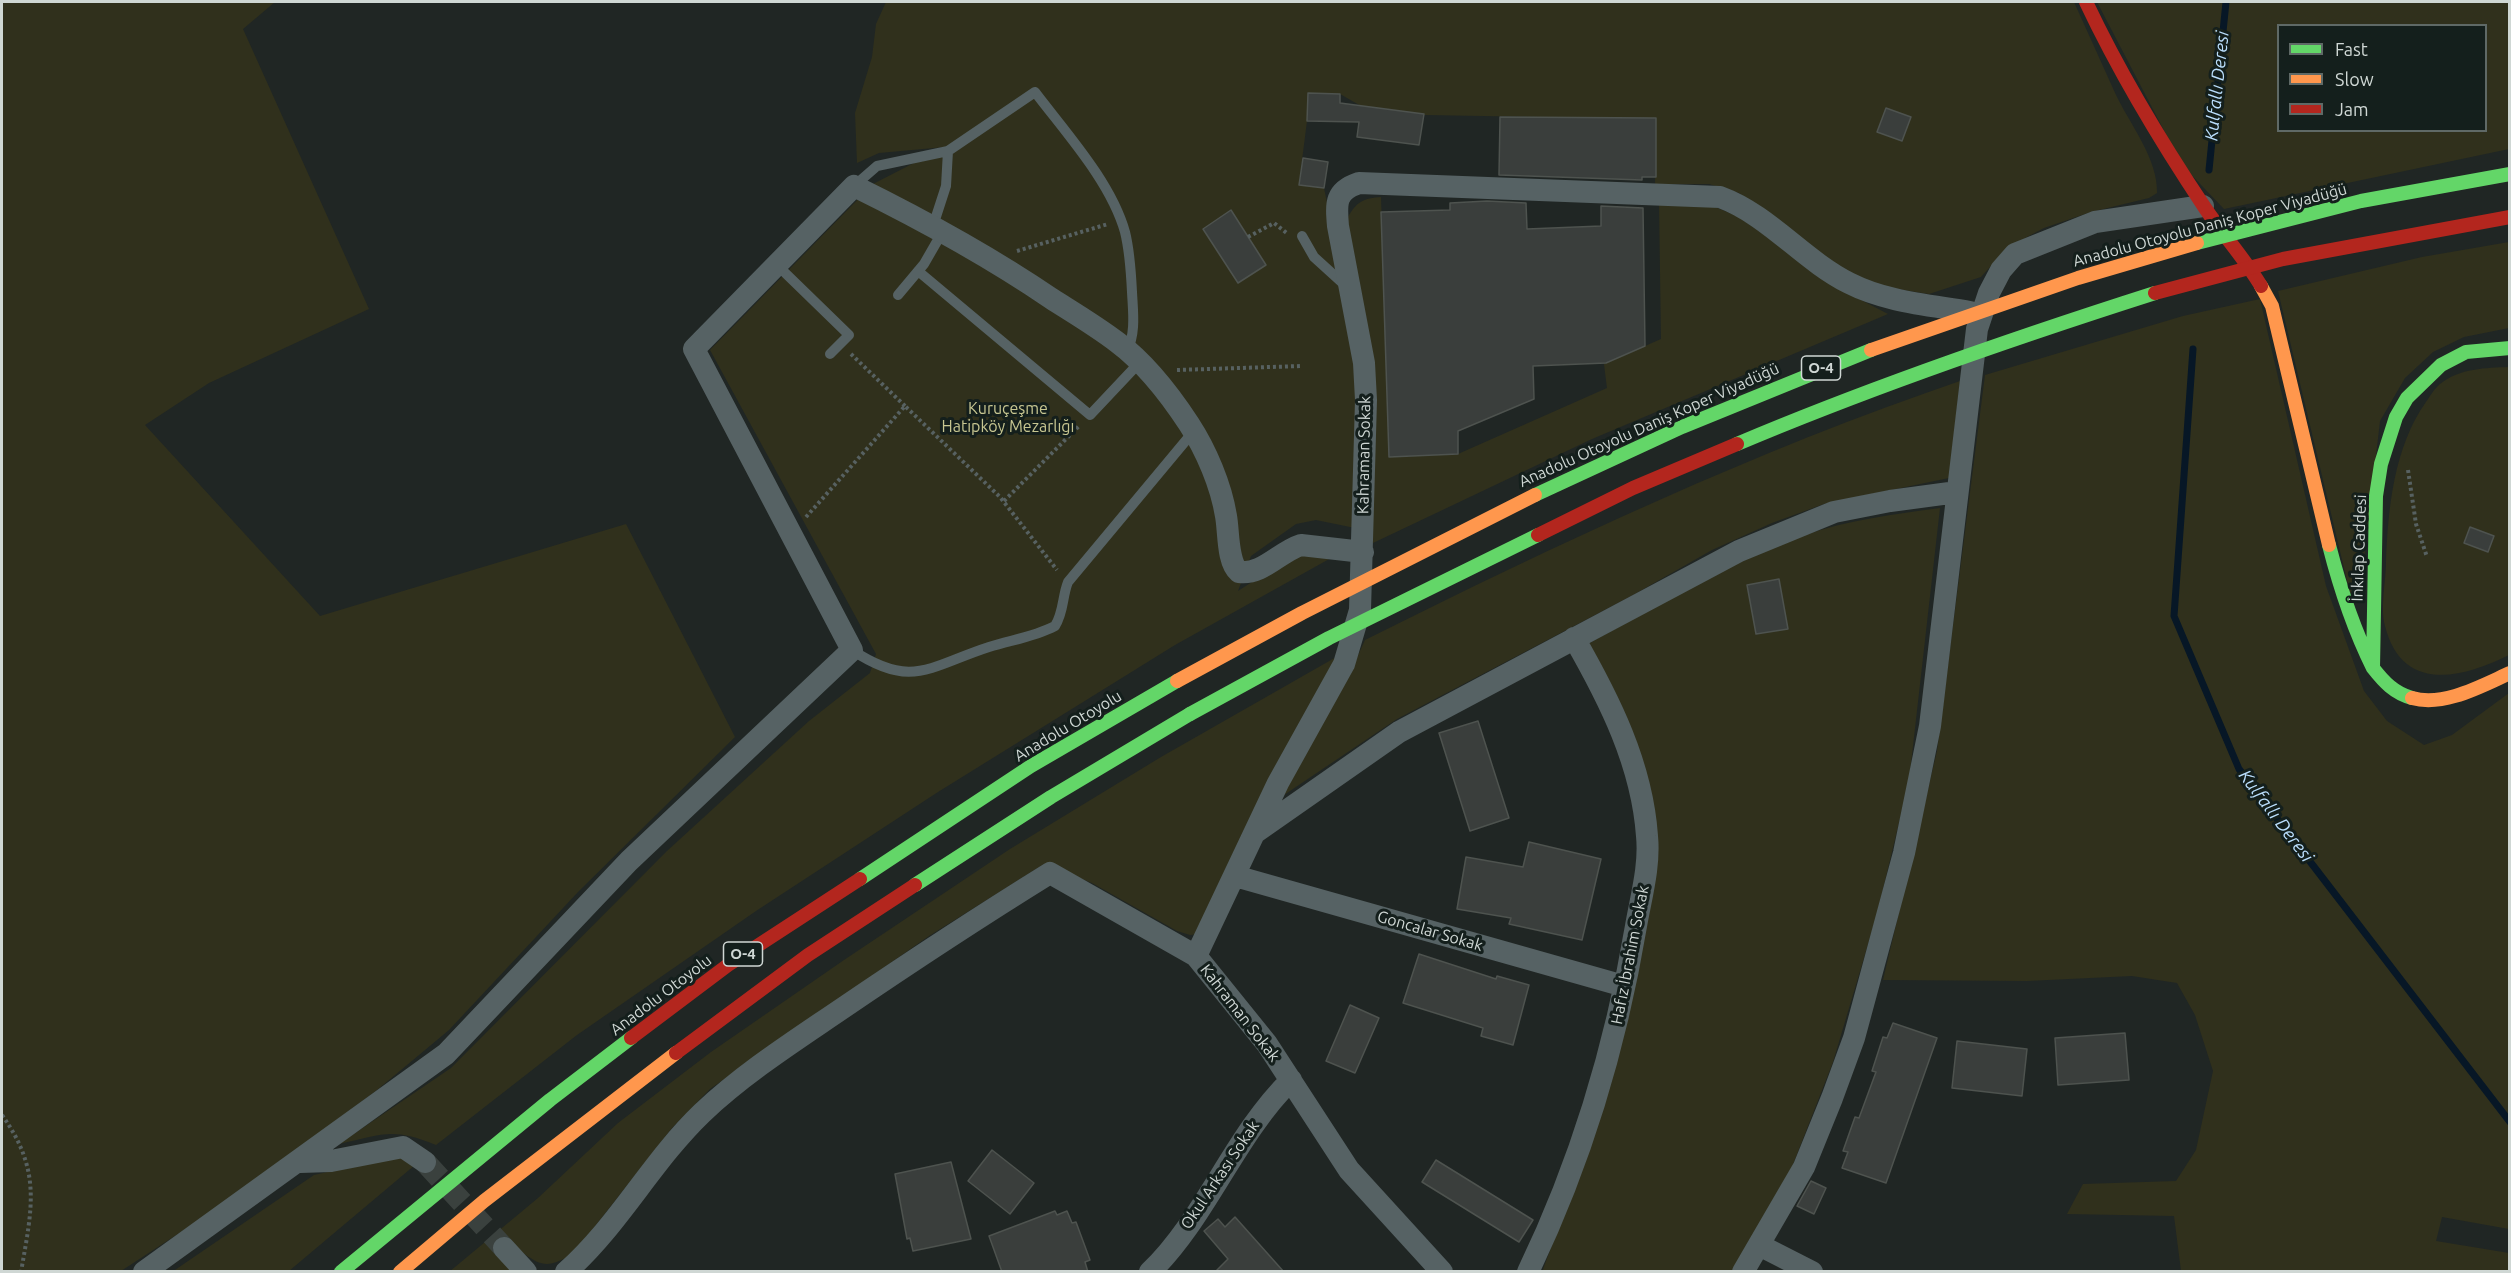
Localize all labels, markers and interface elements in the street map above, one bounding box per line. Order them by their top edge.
legend [2277,24,2487,132]
water label: Kulfallı Deresi [2200,30,2234,142]
text: Fast [2335,39,2368,59]
text: Slow [2335,69,2374,89]
text: Jam [2335,99,2369,119]
street label: Anadolu Otoyolu Daniş Koper Viyadüğü [2071,179,2349,271]
road number: O-4 [1802,356,1840,380]
street label: Anadolu Otoyolu Daniş Koper Viyadüğü [1516,359,1782,491]
street label: Kahraman Sokak [1353,396,1375,514]
park label: Kuruçeşme Hatipköy Mezarlığı [942,399,1074,437]
street label: İnkılap Caddesi [2348,494,2370,602]
street label: Anadolu Otoyolu [1011,686,1125,766]
water label: Kulfallı Deresi [2234,765,2318,867]
street label: Hafız İbrahim Sokak [1607,884,1653,1026]
street label: Goncalar Sokak [1375,907,1485,955]
road number: O-4 [724,942,762,966]
street label: Anadolu Otoyolu [607,951,715,1039]
street label: Kahraman Sokak [1196,960,1284,1066]
street label: Okul Arkası Sokak [1177,1117,1263,1233]

